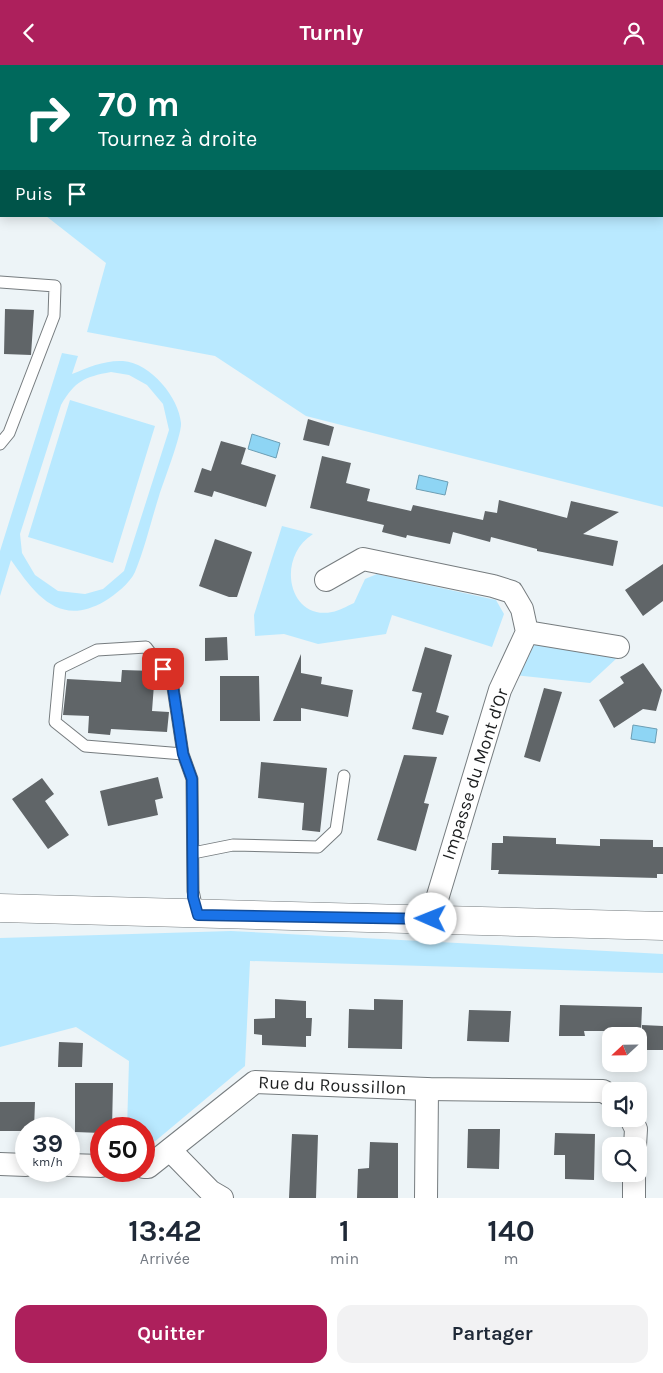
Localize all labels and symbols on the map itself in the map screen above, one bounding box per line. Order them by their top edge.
pin [142,648,184,690]
street label: Impasse du Mont d'Or [437,685,513,862]
position arrow [404,892,456,944]
north arrow [602,1027,648,1073]
street label: Rue du Roussillon [258,1071,407,1099]
speed limit sign: 50 [90,1117,155,1182]

